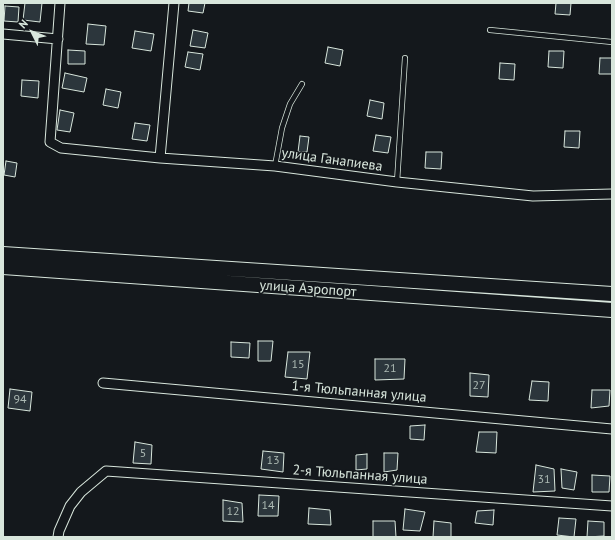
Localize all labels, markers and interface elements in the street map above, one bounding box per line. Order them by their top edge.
north arrow [12,12,52,52]
text: N [15,17,31,31]
street label: улица Ганапиева [281,145,383,175]
street label: улица Аэропорт [259,277,357,301]
house number: 15 [291,358,305,372]
house number: 21 [383,362,397,376]
street label: 1-я Тюльпанная улица [291,378,427,406]
house number: 27 [472,379,486,393]
house number: 94 [13,393,27,407]
house number: 5 [140,447,146,461]
house number: 13 [266,454,280,468]
street label: 2-я Тюльпанная улица [292,462,428,488]
house number: 31 [537,473,551,487]
house number: 14 [261,499,275,513]
house number: 12 [226,505,240,519]

